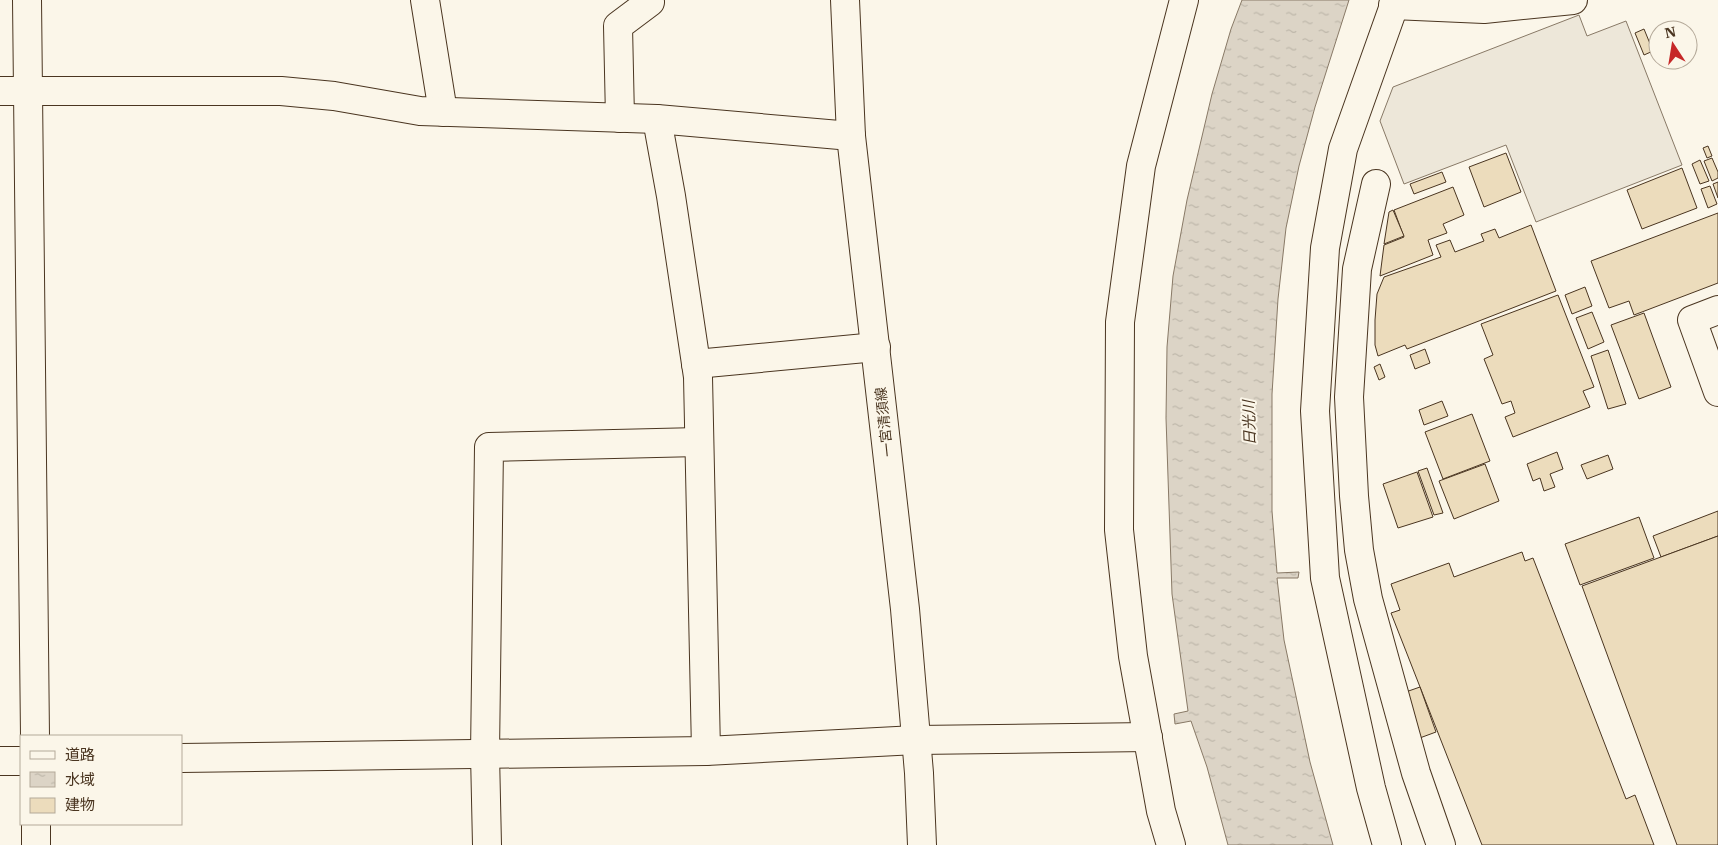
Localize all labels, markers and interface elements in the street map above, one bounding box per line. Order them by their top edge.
north arrow [1648,20,1698,70]
text: N [1663,22,1678,42]
street label: 一宮清須線 [871,386,897,458]
water label: 日光川 [1239,398,1259,446]
legend [20,735,182,825]
text: 道路 [65,745,95,764]
text: 水域 [65,770,95,789]
text: 建物 [65,795,95,814]

